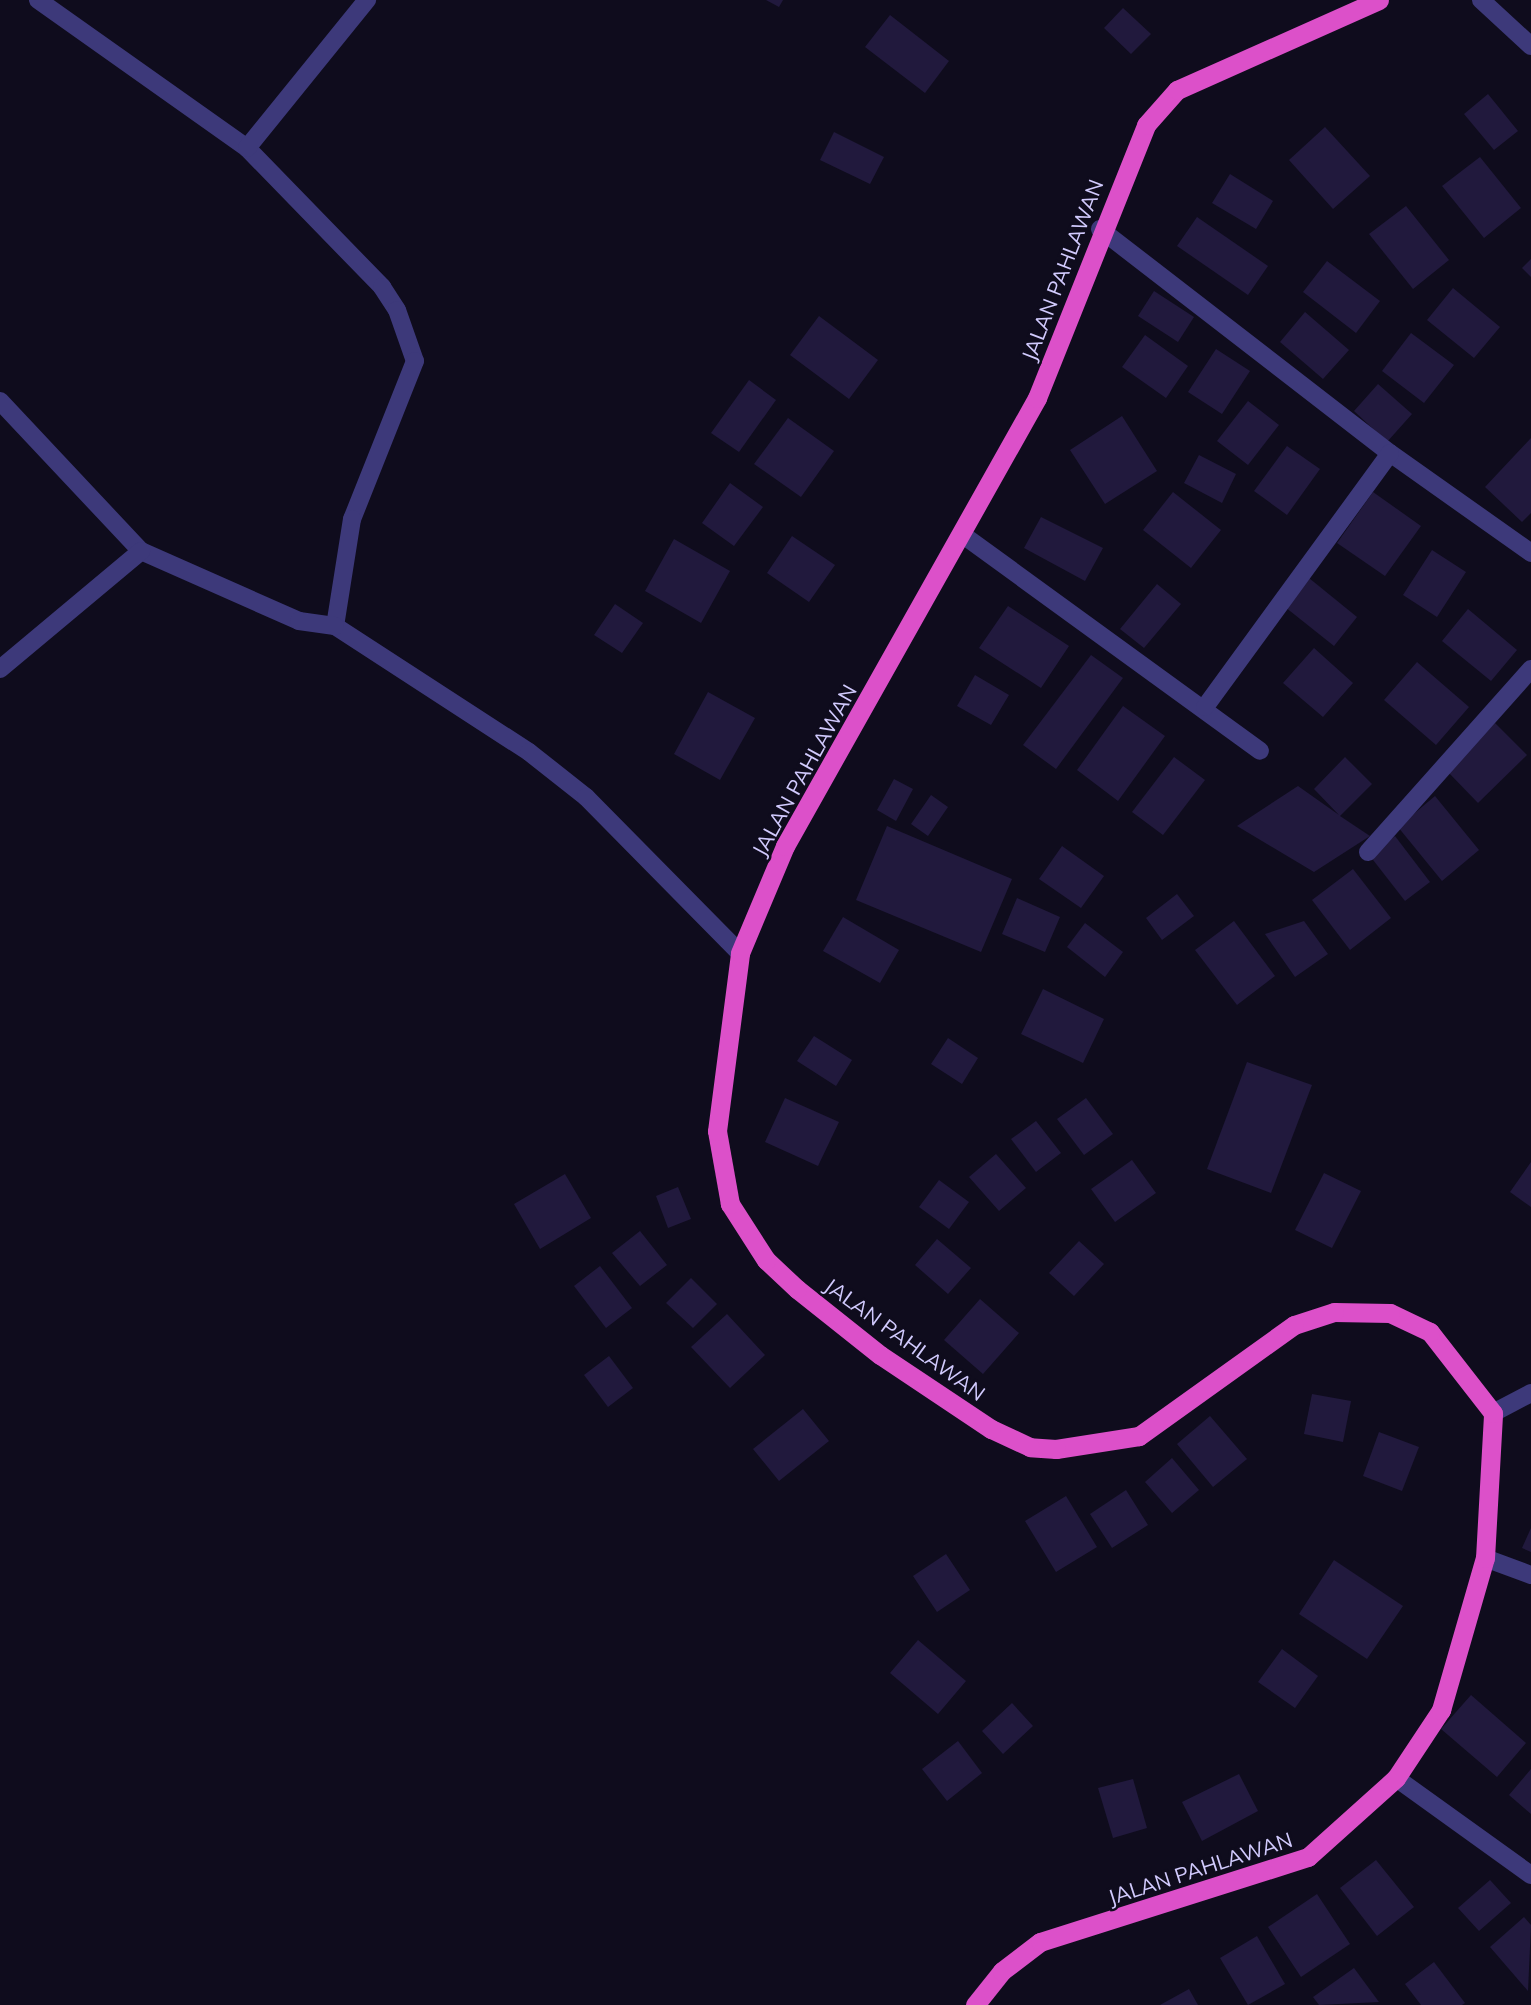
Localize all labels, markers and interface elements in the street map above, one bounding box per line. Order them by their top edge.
street label: JALAN PAHLAWAN [1016,176,1108,364]
street label: JALAN PAHLAWAN [746,680,862,860]
street label: JALAN PAHLAWAN [820,1272,990,1406]
street label: JALAN PAHLAWAN [1105,1826,1295,1910]

